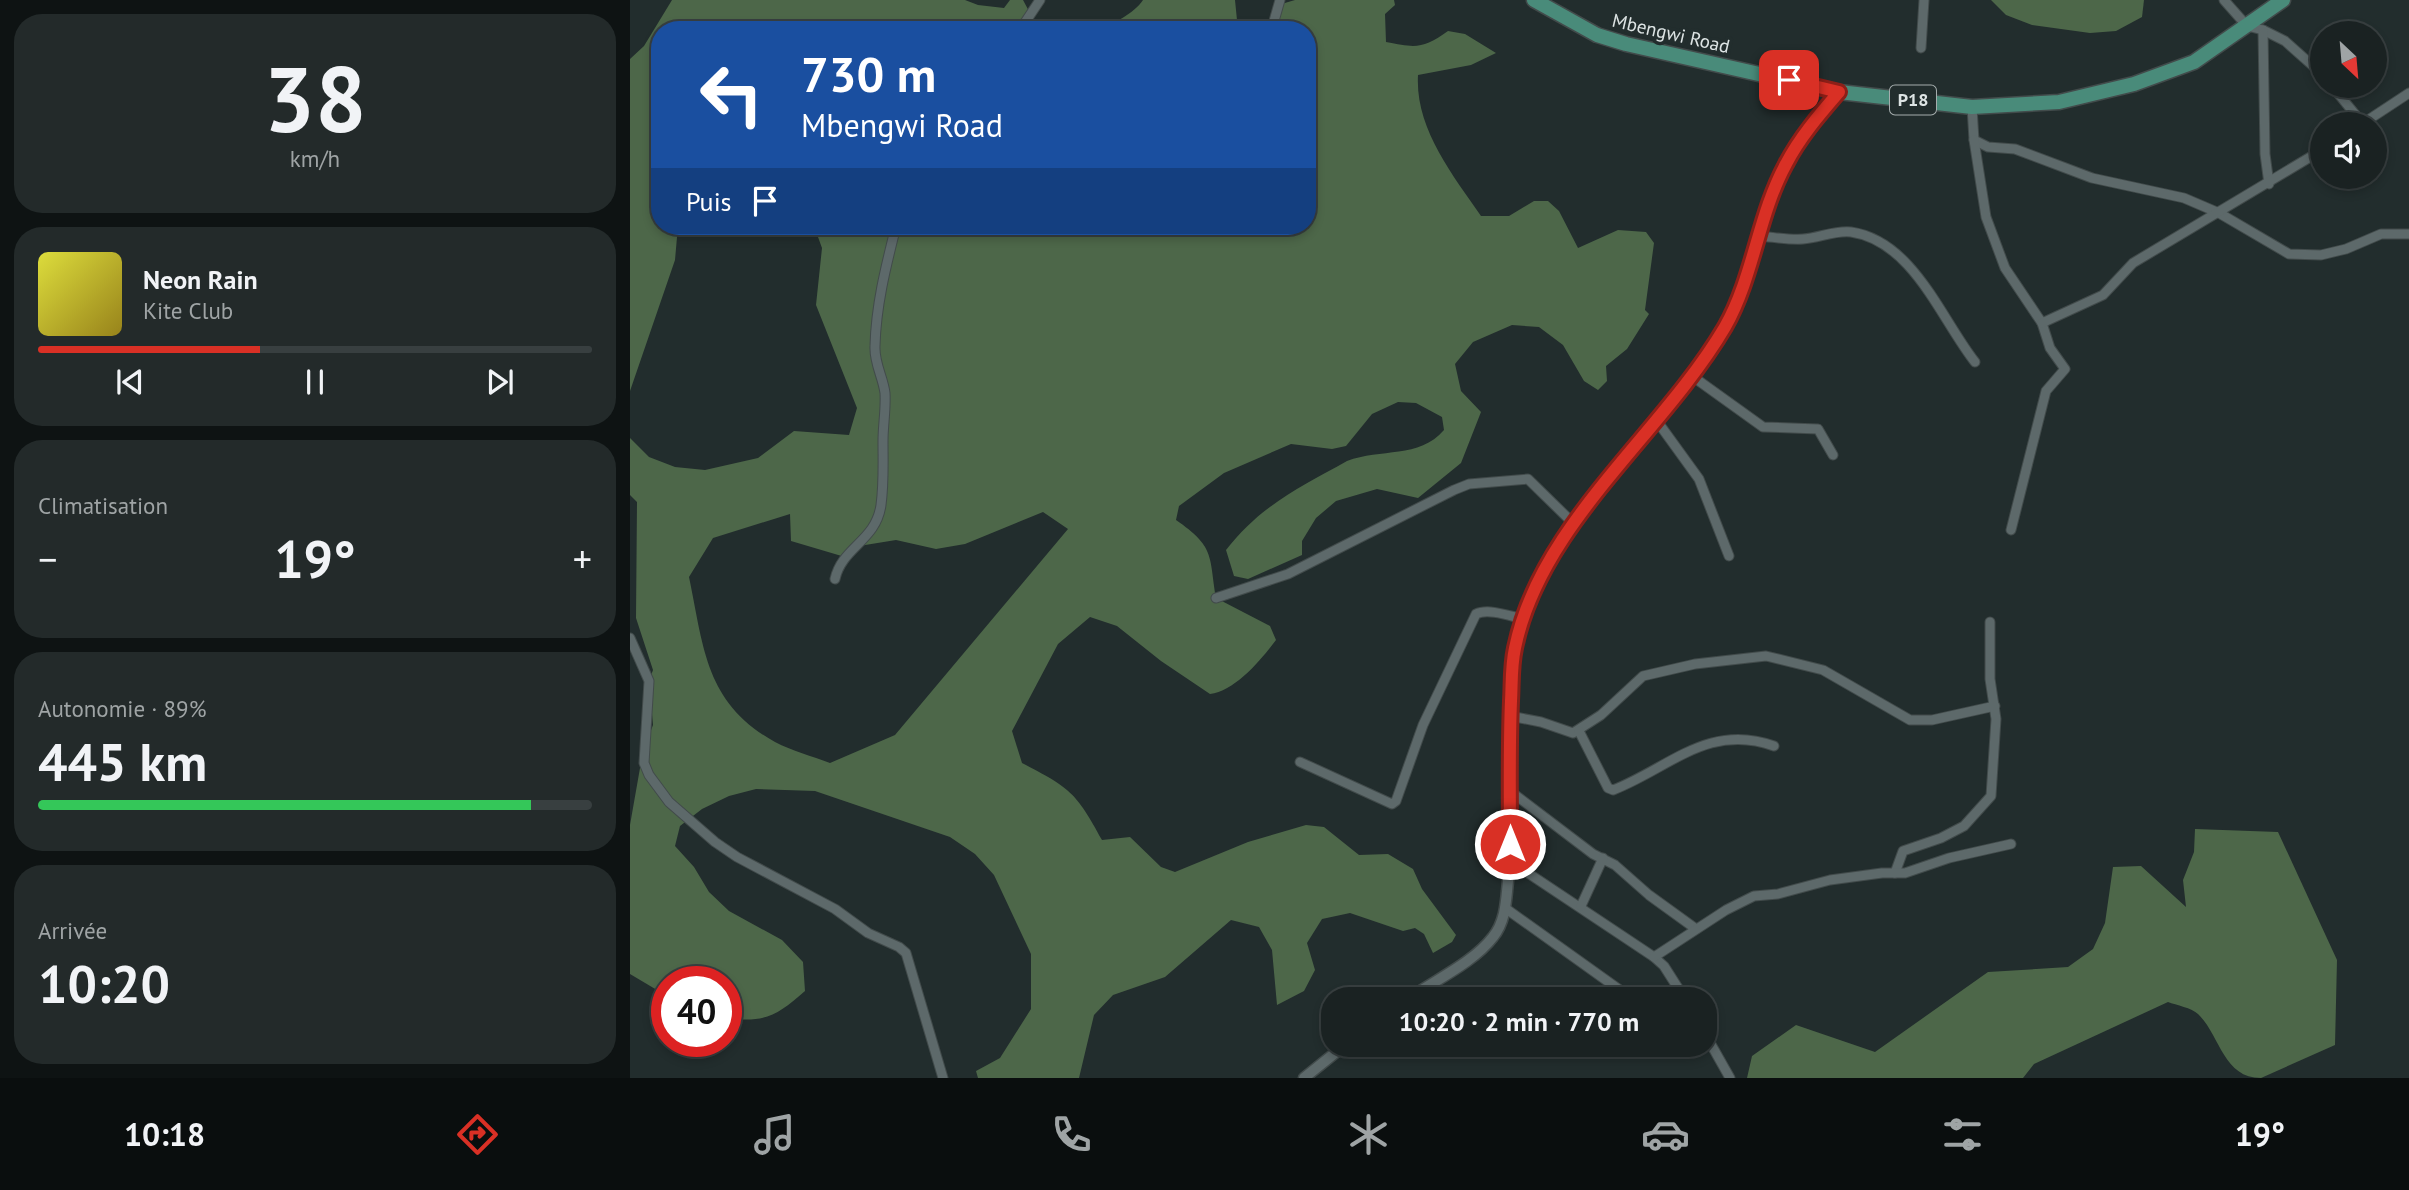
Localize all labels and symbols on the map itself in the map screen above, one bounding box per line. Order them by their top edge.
street label: Mbengwi Road [1610,8,1732,58]
north arrow [2310,21,2387,98]
pin [1759,50,1819,110]
road number: P18 [1890,86,1936,114]
position arrow [1473,807,1547,881]
speed limit sign: 40 [651,966,742,1057]

